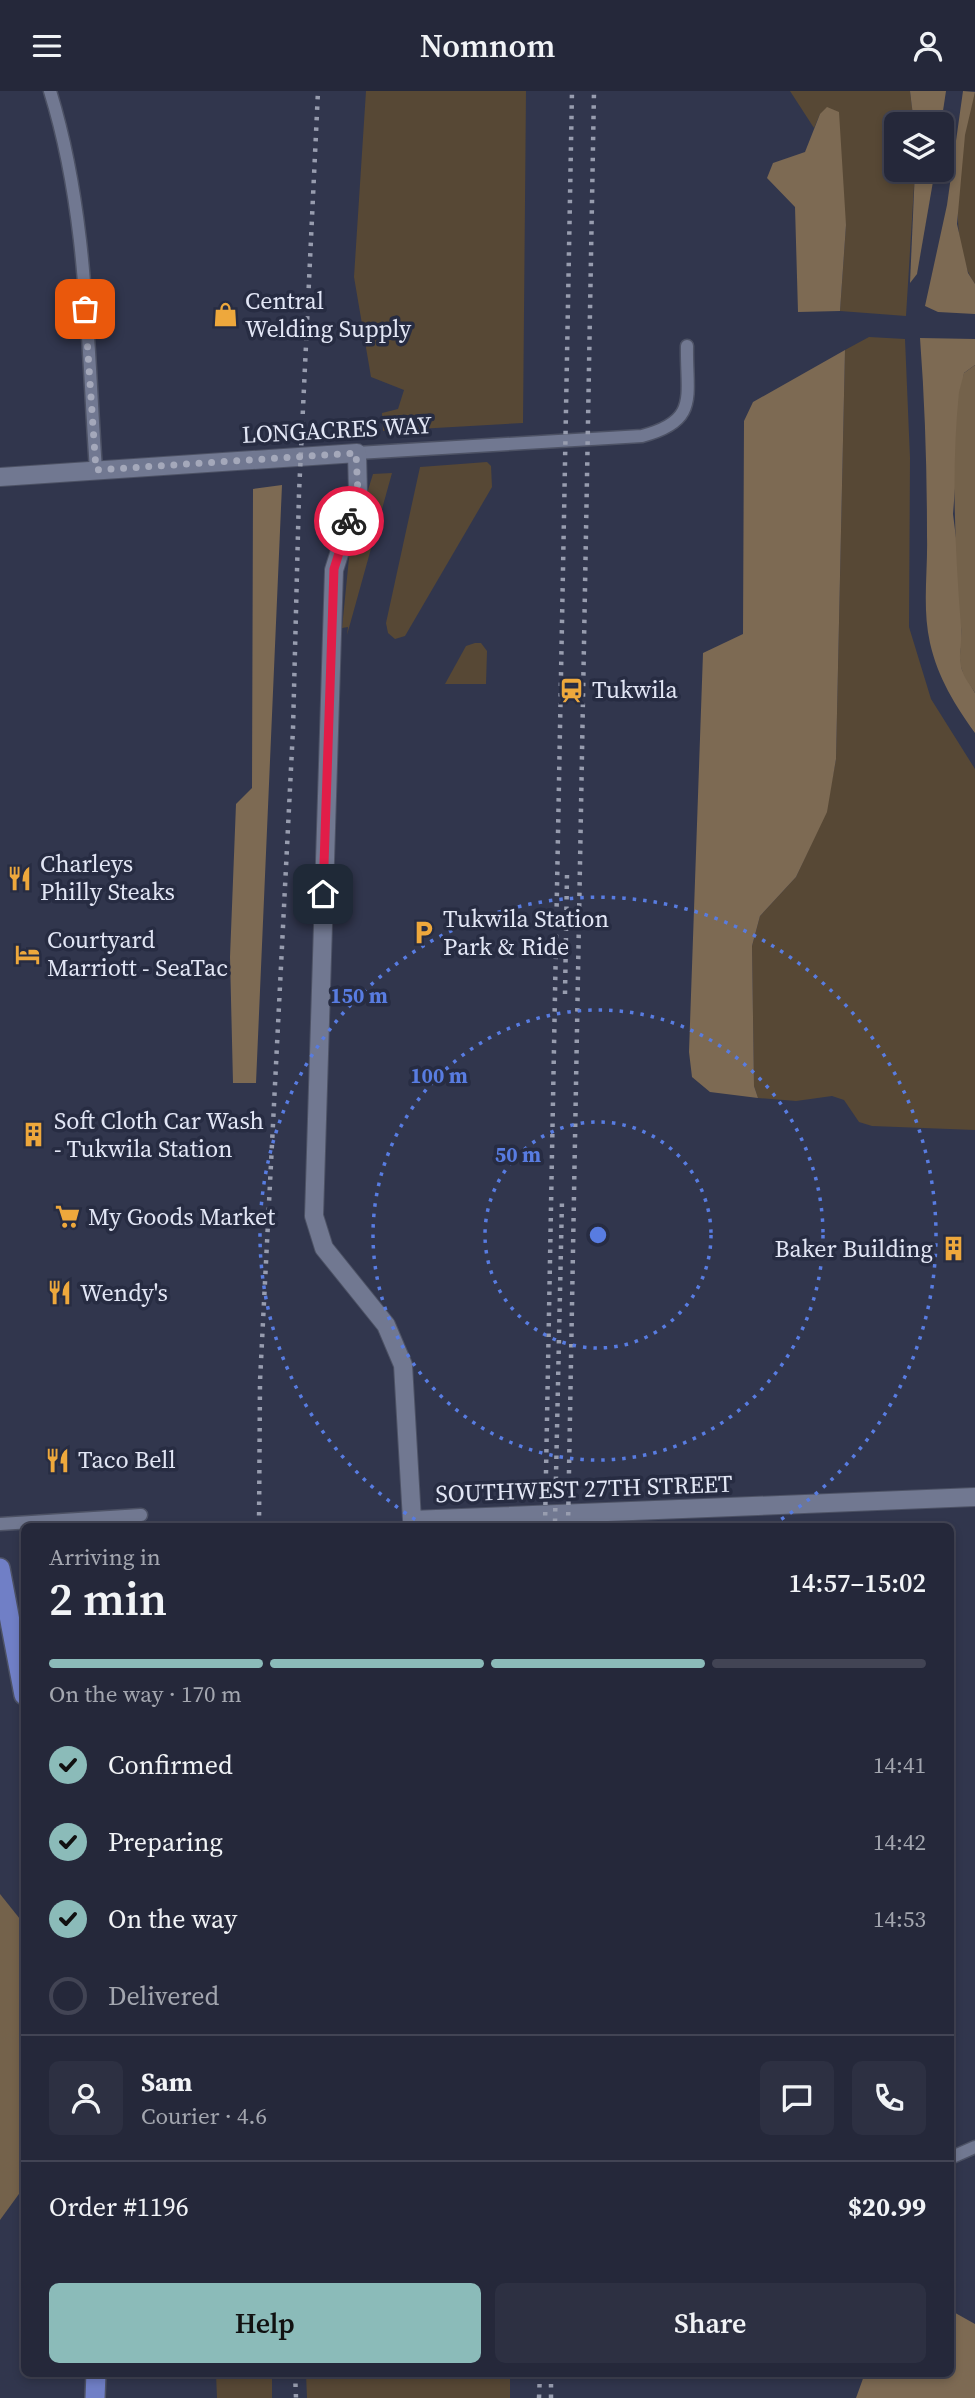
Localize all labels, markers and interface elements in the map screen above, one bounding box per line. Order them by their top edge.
text: Nomnom [420,24,555,68]
icon: menu [28,27,66,65]
icon: person [909,27,947,65]
map controls [884,112,954,182]
button: layers [884,112,954,182]
pin [55,279,115,339]
place label: Central Welding Supply [245,284,412,345]
icon: bag [66,290,104,328]
shop icon: Central Welding Supply [211,301,239,329]
street label: LONGACRES WAY [241,408,433,451]
courier [314,486,384,556]
icon: bike [330,502,368,540]
place label: Tukwila [592,673,678,706]
station icon: Tukwila [558,676,586,704]
place label: Charleys Philly Steaks [40,847,175,908]
restaurant icon: Charleys Philly Steaks [6,864,34,892]
pin [293,864,353,924]
icon: home [304,875,342,913]
place label: Tukwila Station Park & Ride [443,902,609,963]
parking icon: Tukwila Station Park & Ride [409,919,437,947]
place label: Courtyard Marriott - SeaTac [47,923,228,984]
hotel icon: Courtyard Marriott - SeaTac [13,940,41,968]
text: 150 m [330,981,388,1010]
text: 100 m [410,1061,468,1090]
place label: Soft Cloth Car Wash - Tukwila Station [54,1104,264,1165]
building icon: Soft Cloth Car Wash - Tukwila Station [20,1121,48,1149]
text: 50 m [495,1140,541,1169]
place label: My Goods Market [88,1200,275,1233]
supermarket icon: My Goods Market [54,1203,82,1231]
centre of rings [586,1223,610,1247]
place label: Baker Building [774,1232,933,1265]
building icon: Baker Building [939,1235,967,1263]
place label: Wendy's [80,1276,168,1309]
restaurant icon: Wendy's [46,1279,74,1307]
place label: Taco Bell [78,1443,176,1476]
restaurant icon: Taco Bell [44,1446,72,1474]
street label: SOUTHWEST 27TH STREET [435,1467,734,1510]
text: Arriving in [49,1541,161,1573]
text: 14:57–15:02 [789,1565,926,1601]
text: 2 min [49,1567,167,1630]
text: On the way · 170 m [49,1678,242,1710]
icon: check [49,1746,87,1784]
text: Confirmed [108,1747,233,1783]
text: 14:41 [873,1749,926,1781]
icon: check [49,1823,87,1861]
text: Preparing [108,1824,223,1860]
text: 14:42 [873,1826,926,1858]
icon: check [49,1900,87,1938]
text: On the way [108,1901,237,1937]
text: 14:53 [873,1903,926,1935]
text: Delivered [108,1978,219,2014]
button: person [49,2061,123,2135]
button: chat [760,2061,834,2135]
button: phone [852,2061,926,2135]
text: Sam [141,2064,192,2100]
text: Courier · 4.6 [141,2100,267,2132]
text: Order #1196 [49,2189,189,2225]
text: $20.99 [848,2189,926,2225]
button: Help [49,2283,481,2363]
button: Share [495,2283,926,2363]

